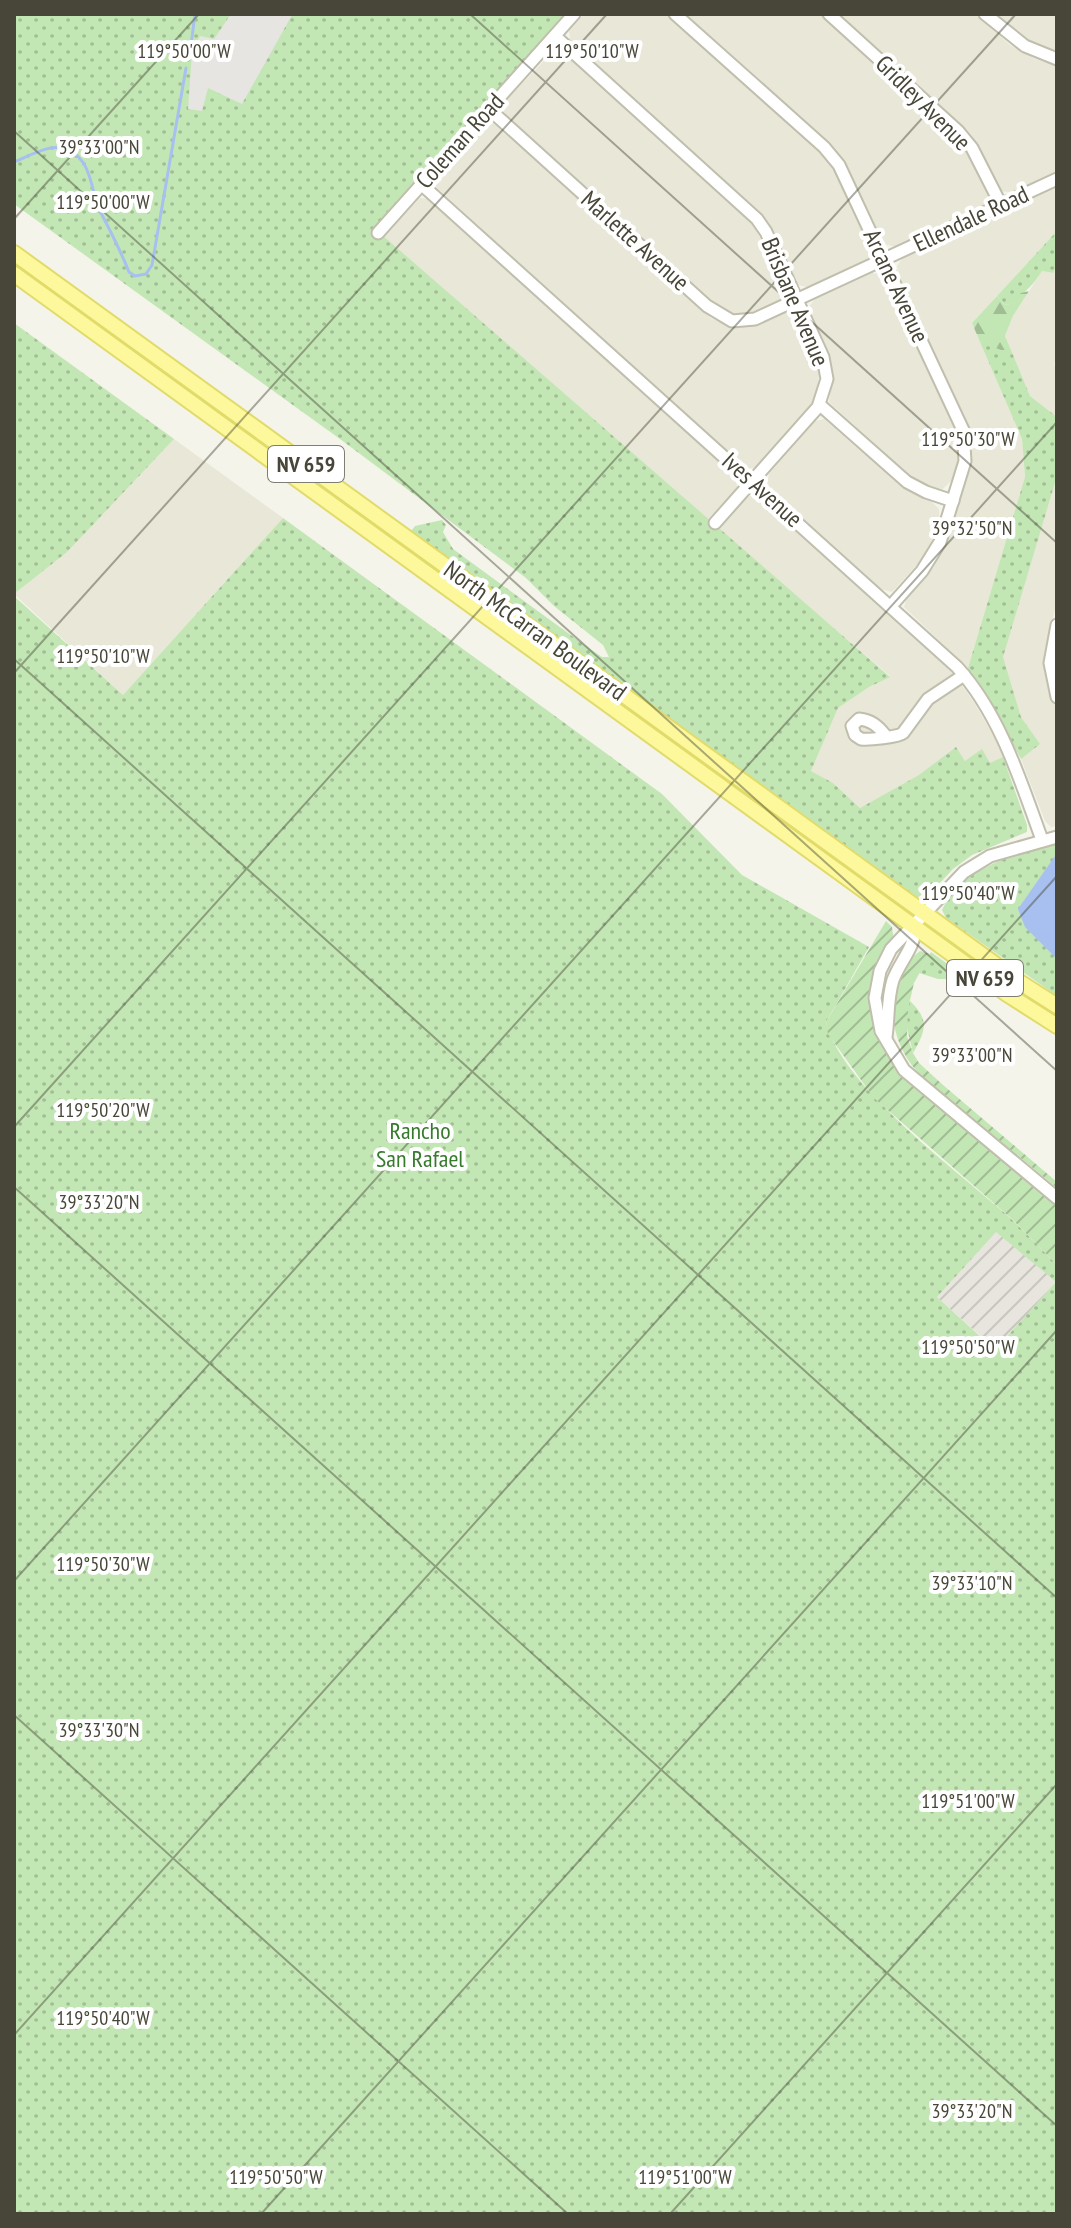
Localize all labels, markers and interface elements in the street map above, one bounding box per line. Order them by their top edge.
text: 119°50'00"W [137,38,231,64]
text: 119°50'10"W [545,38,639,64]
street label: Gridley Avenue [869,48,978,157]
street label: Coleman Road [409,86,511,195]
text: 39°33'00"N [59,134,139,160]
street label: Ellendale Road [908,178,1033,259]
street label: Marlette Avenue [575,184,696,297]
text: 119°50'00"W [56,189,150,215]
street label: Arcane Avenue [857,224,936,347]
street label: Brisbane Avenue [754,233,836,371]
text: 119°50'30"W [921,426,1015,452]
street label: Ives Avenue [716,445,809,534]
road number: NV 659 [268,446,344,482]
text: 39°32'50"N [932,515,1012,541]
street label: North McCarran Boulevard [438,554,633,707]
text: 119°50'10"W [56,643,150,669]
text: 119°50'40"W [921,880,1015,906]
road number: NV 659 [947,960,1023,996]
text: 39°33'00"N [932,1042,1012,1068]
text: 119°50'20"W [56,1097,150,1123]
park label: Rancho San Rafael [376,1115,464,1174]
text: 39°33'20"N [59,1189,139,1215]
text: 119°50'50"W [921,1334,1015,1360]
text: 119°50'30"W [56,1551,150,1577]
text: 39°33'10"N [932,1570,1012,1596]
text: 39°33'30"N [59,1717,139,1743]
text: 119°51'00"W [921,1788,1015,1814]
text: 119°50'40"W [56,2005,150,2031]
text: 39°33'20"N [932,2098,1012,2124]
text: 119°50'50"W [229,2164,323,2190]
text: 119°51'00"W [638,2164,732,2190]

